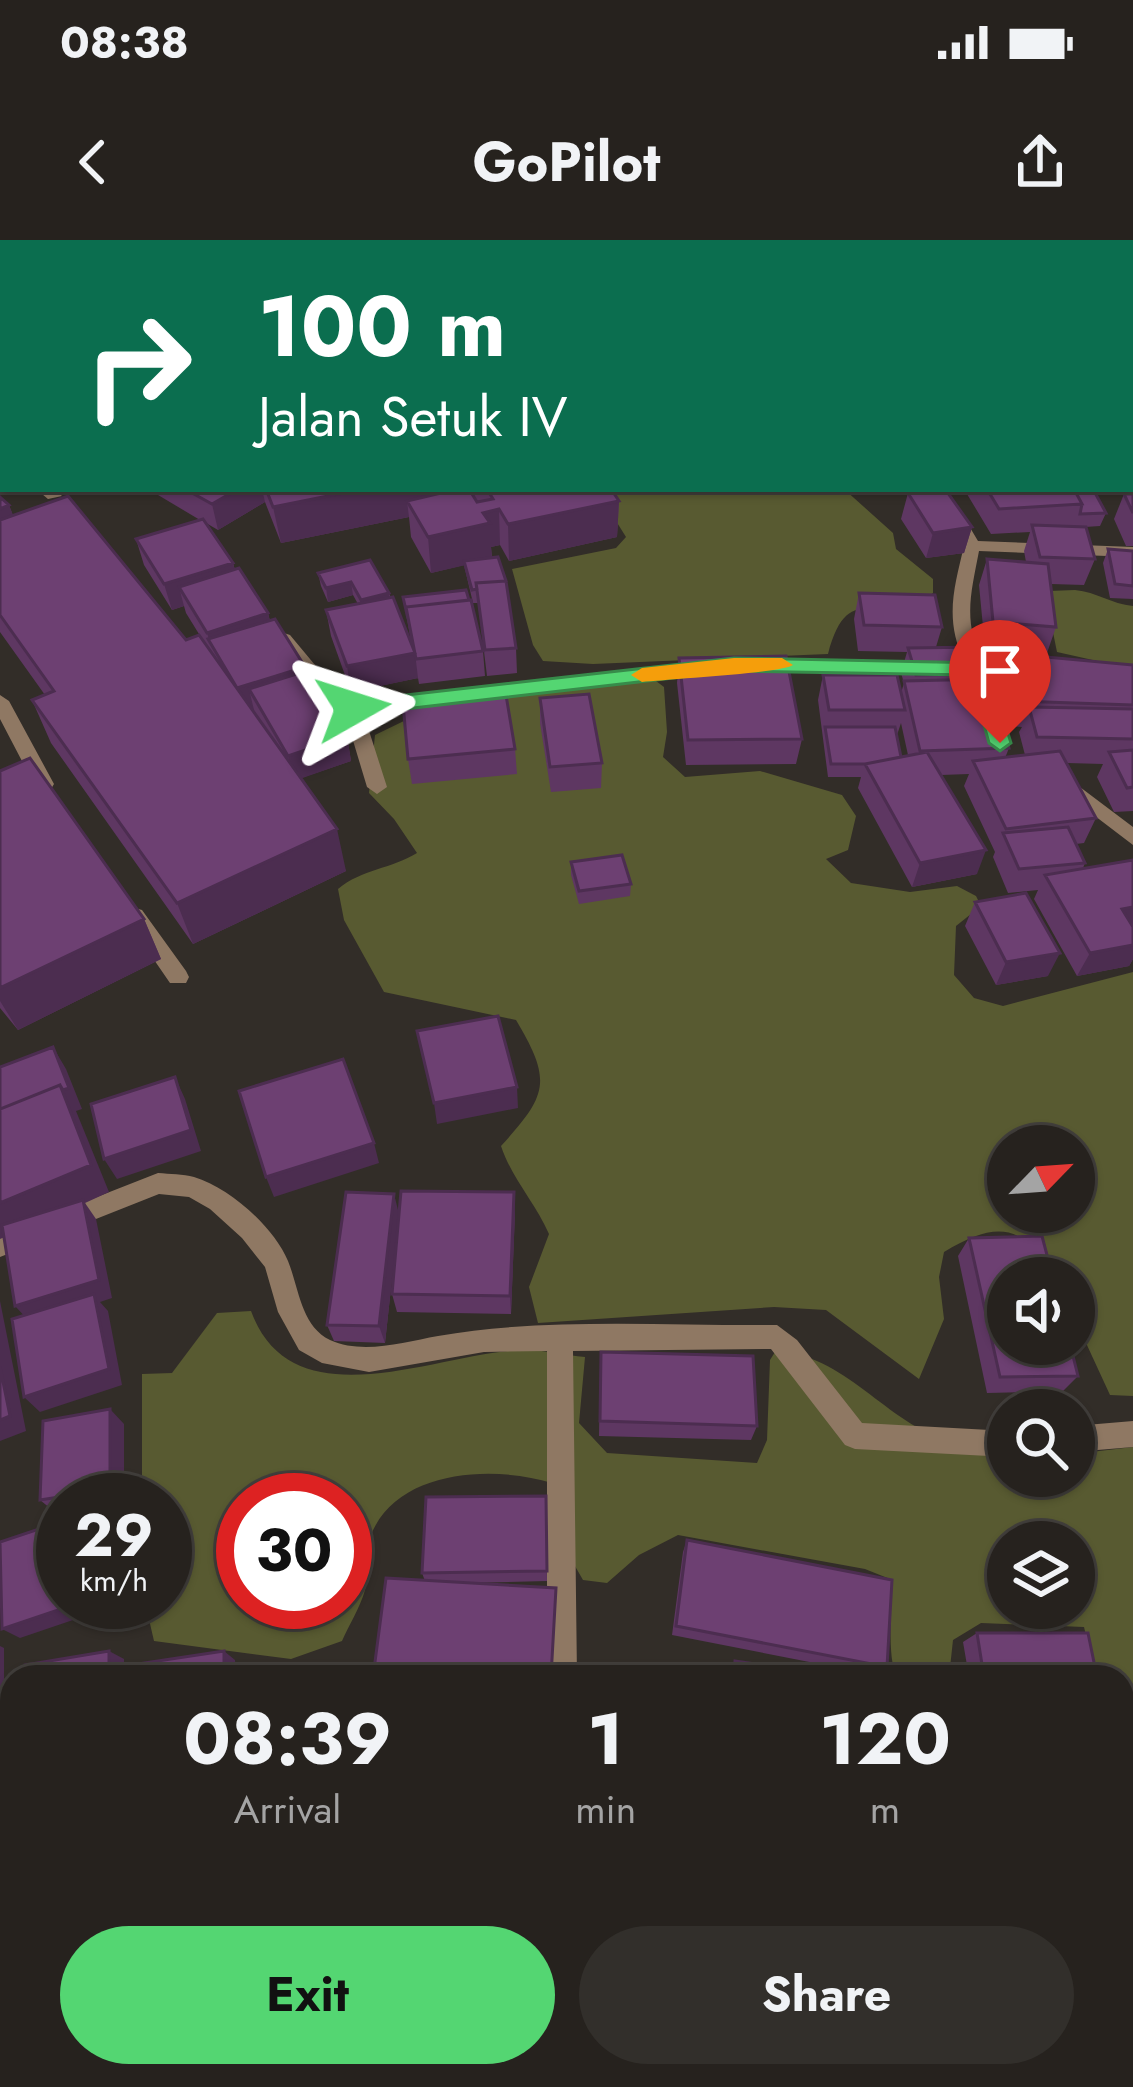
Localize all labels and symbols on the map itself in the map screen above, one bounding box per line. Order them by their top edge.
pin [949,620,1051,743]
position arrow [290,645,416,771]
north arrow [987,1125,1095,1233]
speed limit sign: 30 [216,1473,372,1629]

